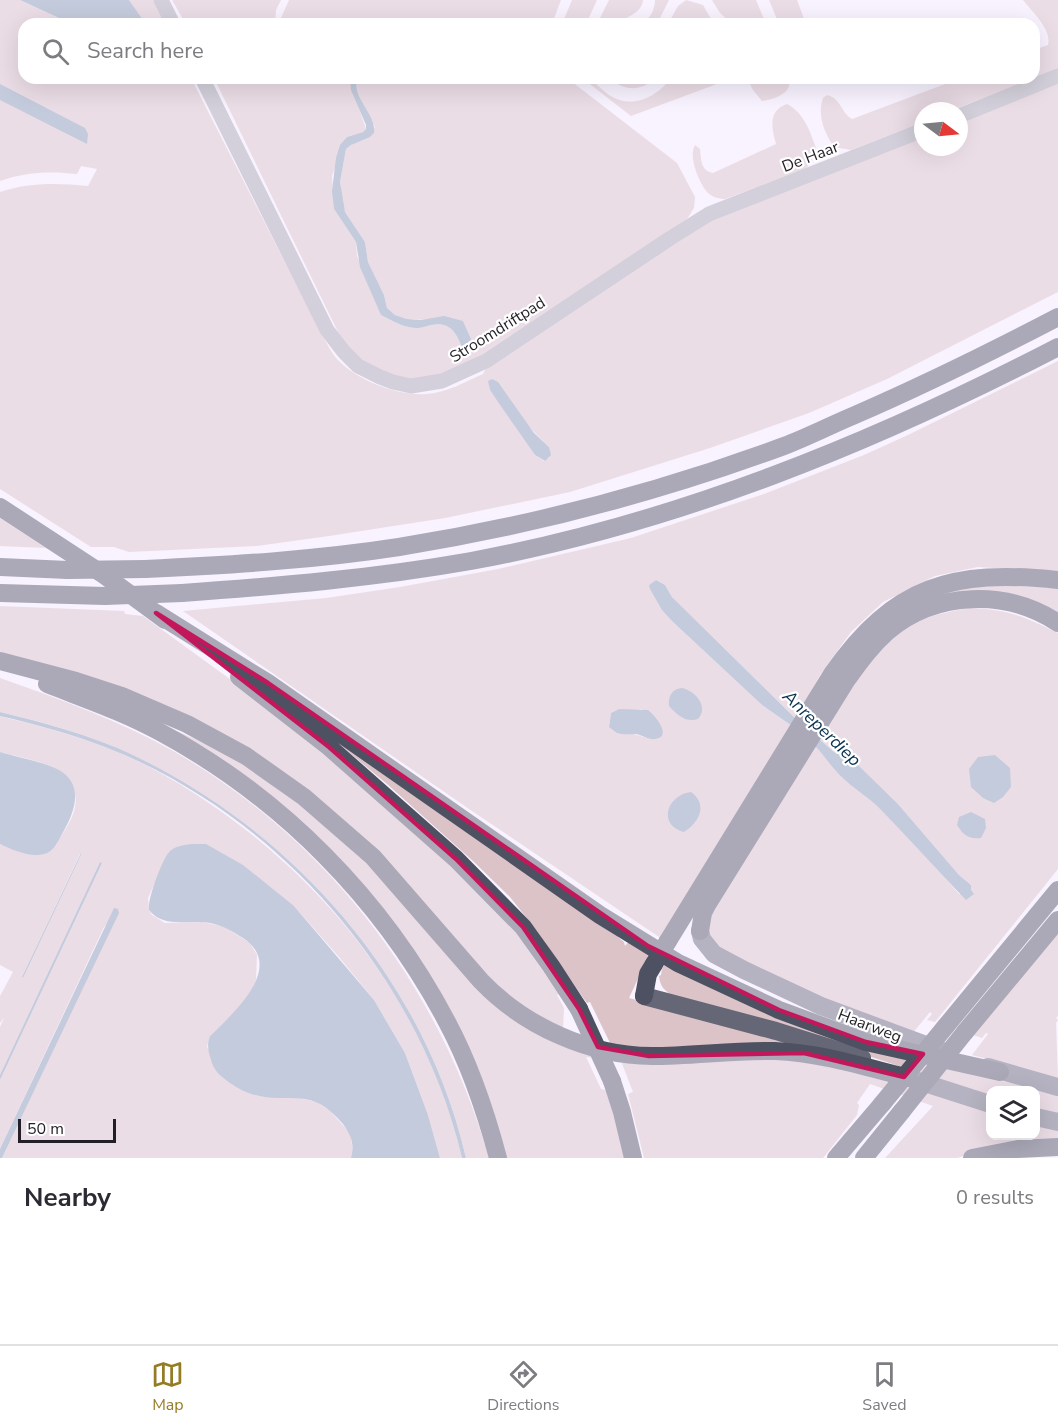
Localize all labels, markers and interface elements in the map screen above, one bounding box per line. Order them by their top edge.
search box [18,18,1040,84]
icon: search [39,35,72,68]
text: Search here [87,36,204,66]
north arrow [914,102,968,156]
street label: De Haar [779,136,842,178]
street label: Stroomdriftpad [445,292,550,368]
water label: Anreperdiep [777,684,866,772]
street label: Haarweg [835,1004,905,1048]
map controls [986,1086,1040,1140]
button: layers [986,1086,1040,1140]
scale bar [18,1116,116,1144]
text: 50 m [27,1118,64,1140]
text: Nearby [24,1180,111,1215]
text: 0 results [956,1184,1034,1211]
tab: Map [151,1358,184,1416]
tab: Directions [487,1358,559,1416]
tab: Saved [862,1358,907,1416]

